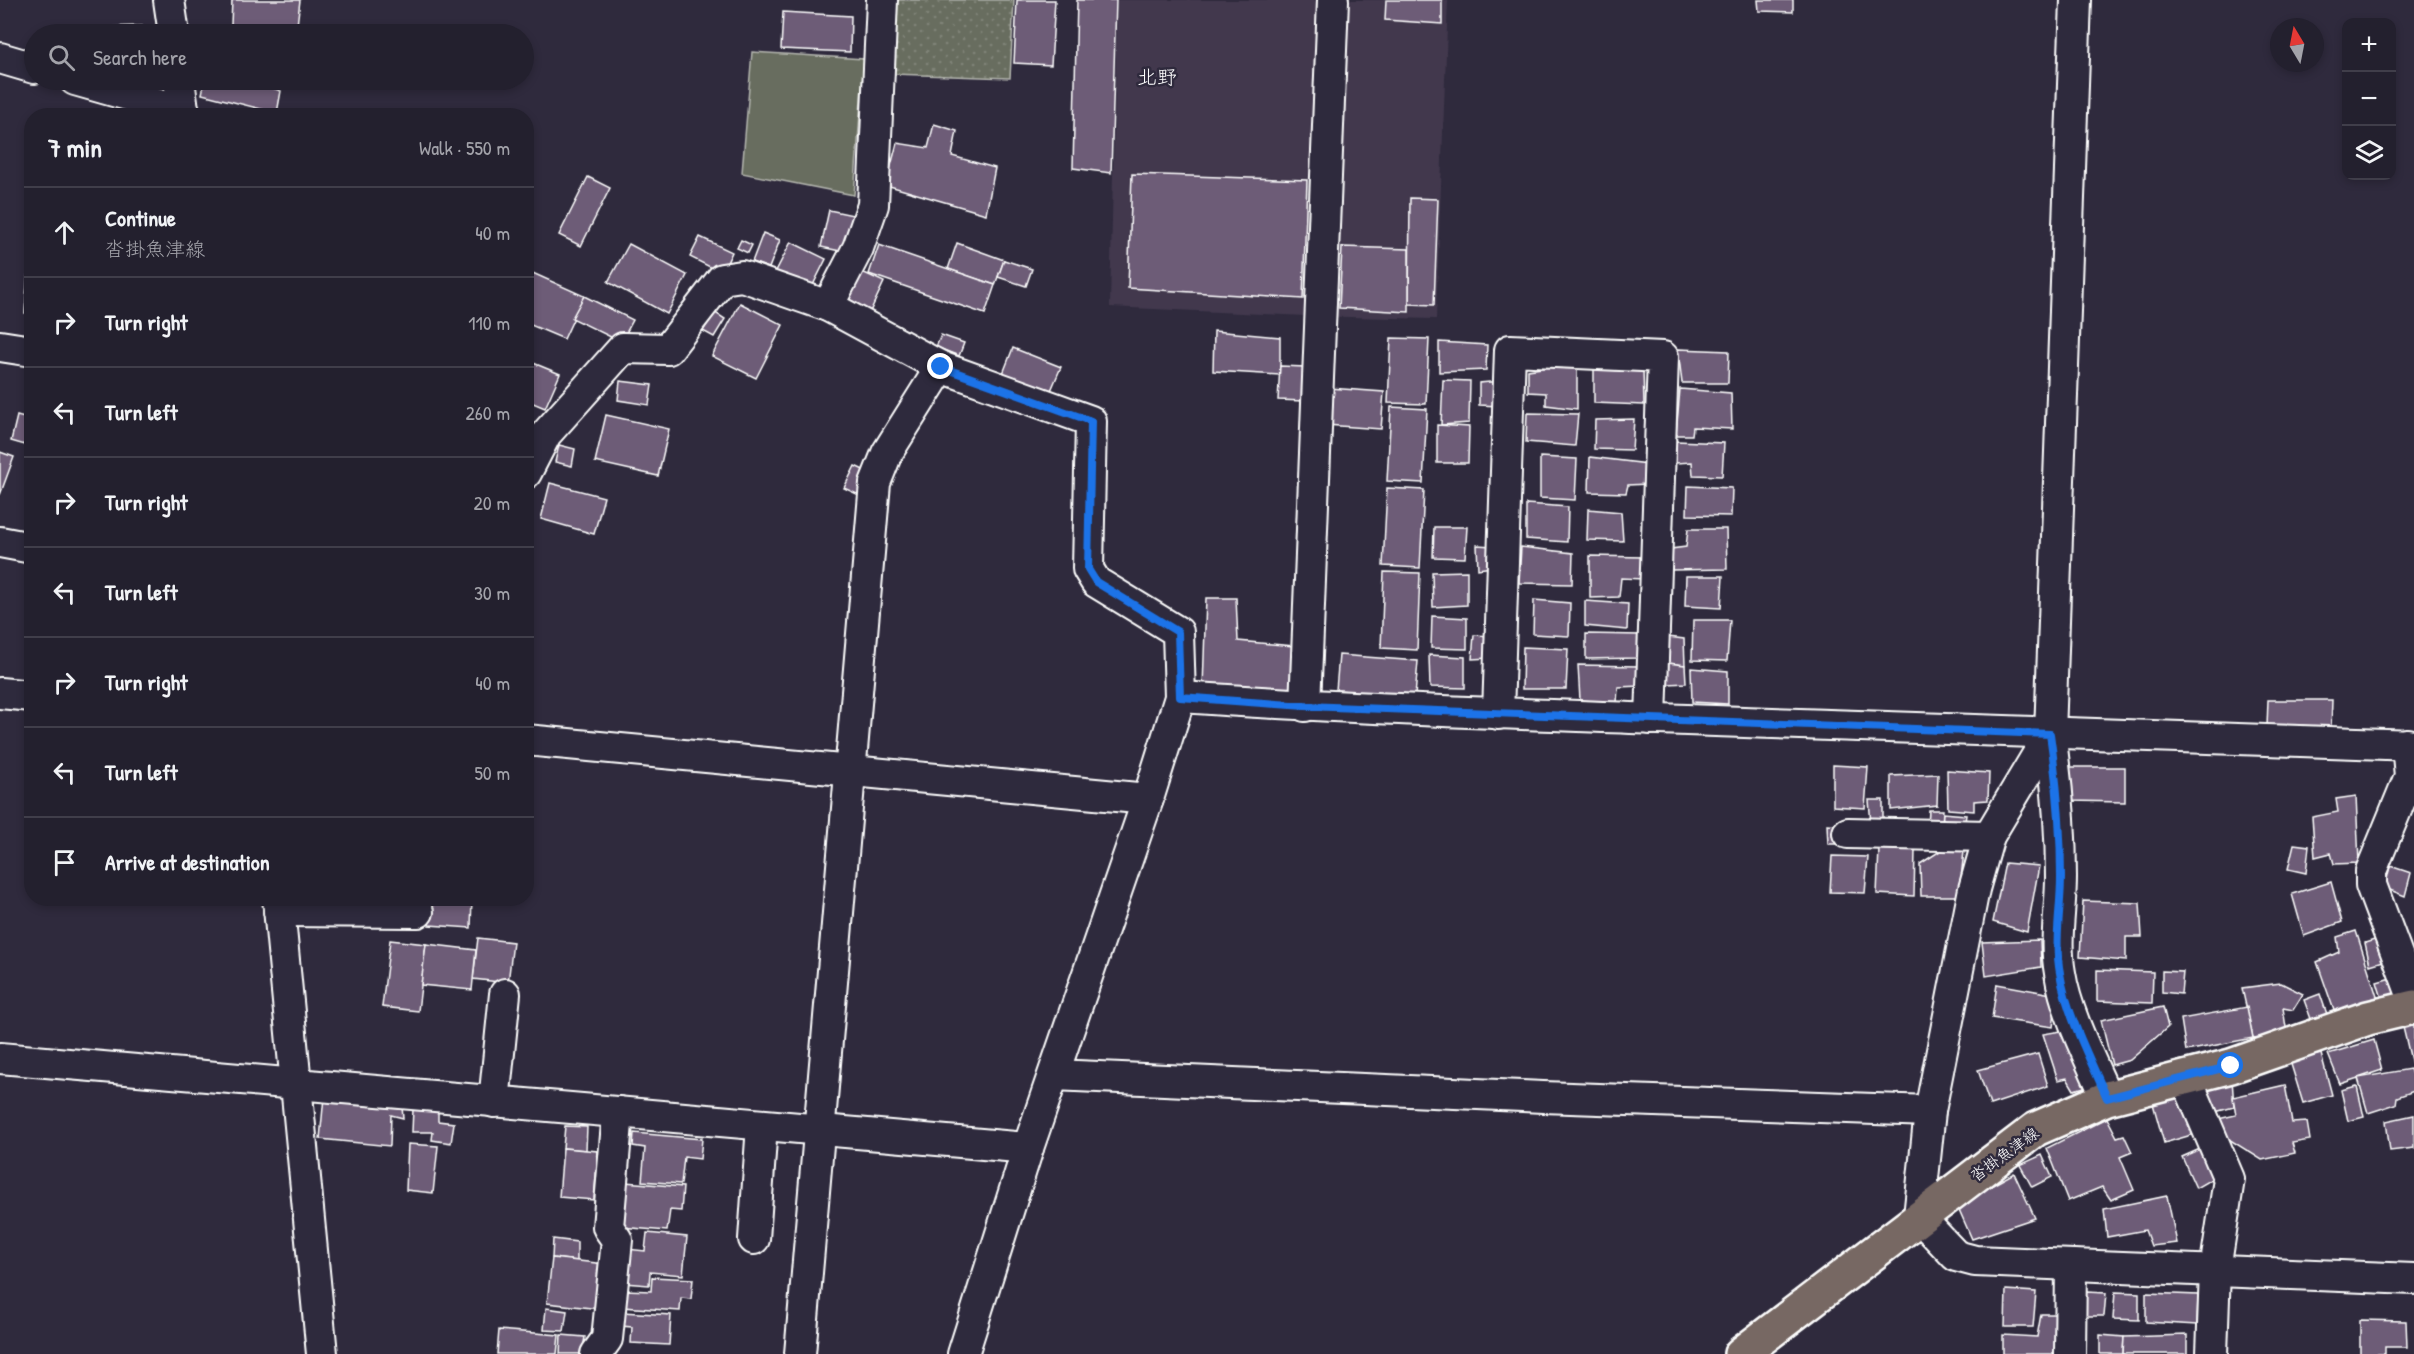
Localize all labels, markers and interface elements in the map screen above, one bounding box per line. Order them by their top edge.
north arrow [2270,18,2324,72]
map controls [2342,18,2396,180]
button: + [2342,18,2396,72]
search box [24,24,534,90]
icon: search [45,41,78,74]
text: Search here [93,42,187,72]
district label: 北野 [1137,63,1177,90]
button: − [2342,72,2396,126]
button: layers [2342,126,2396,180]
text: 7 min [48,130,102,165]
text: Walk · 550 m [419,134,510,161]
text: Continue [105,203,176,233]
icon: ahead [48,216,81,249]
text: 40 m [475,219,510,246]
text: 沓掛魚津線 [105,235,205,262]
icon: right [48,306,81,339]
text: Turn right [105,307,188,337]
text: 110 m [468,309,510,336]
route end [927,353,953,379]
icon: left [48,396,81,429]
text: Turn left [105,397,178,427]
text: 260 m [466,399,510,426]
icon: right [48,486,81,519]
text: Turn right [105,487,188,517]
text: 20 m [473,489,510,516]
icon: left [48,576,81,609]
text: Turn left [105,577,178,607]
text: 30 m [474,579,510,606]
icon: right [48,666,81,699]
text: Turn right [105,667,188,697]
text: 40 m [475,669,510,696]
icon: left [48,756,81,789]
text: Turn left [105,757,178,787]
text: 50 m [474,759,510,786]
icon: arrive [48,846,81,879]
text: Arrive at destination [105,847,270,877]
route start [2217,1052,2243,1078]
street label: 沓掛魚津線 [1965,1122,2043,1186]

